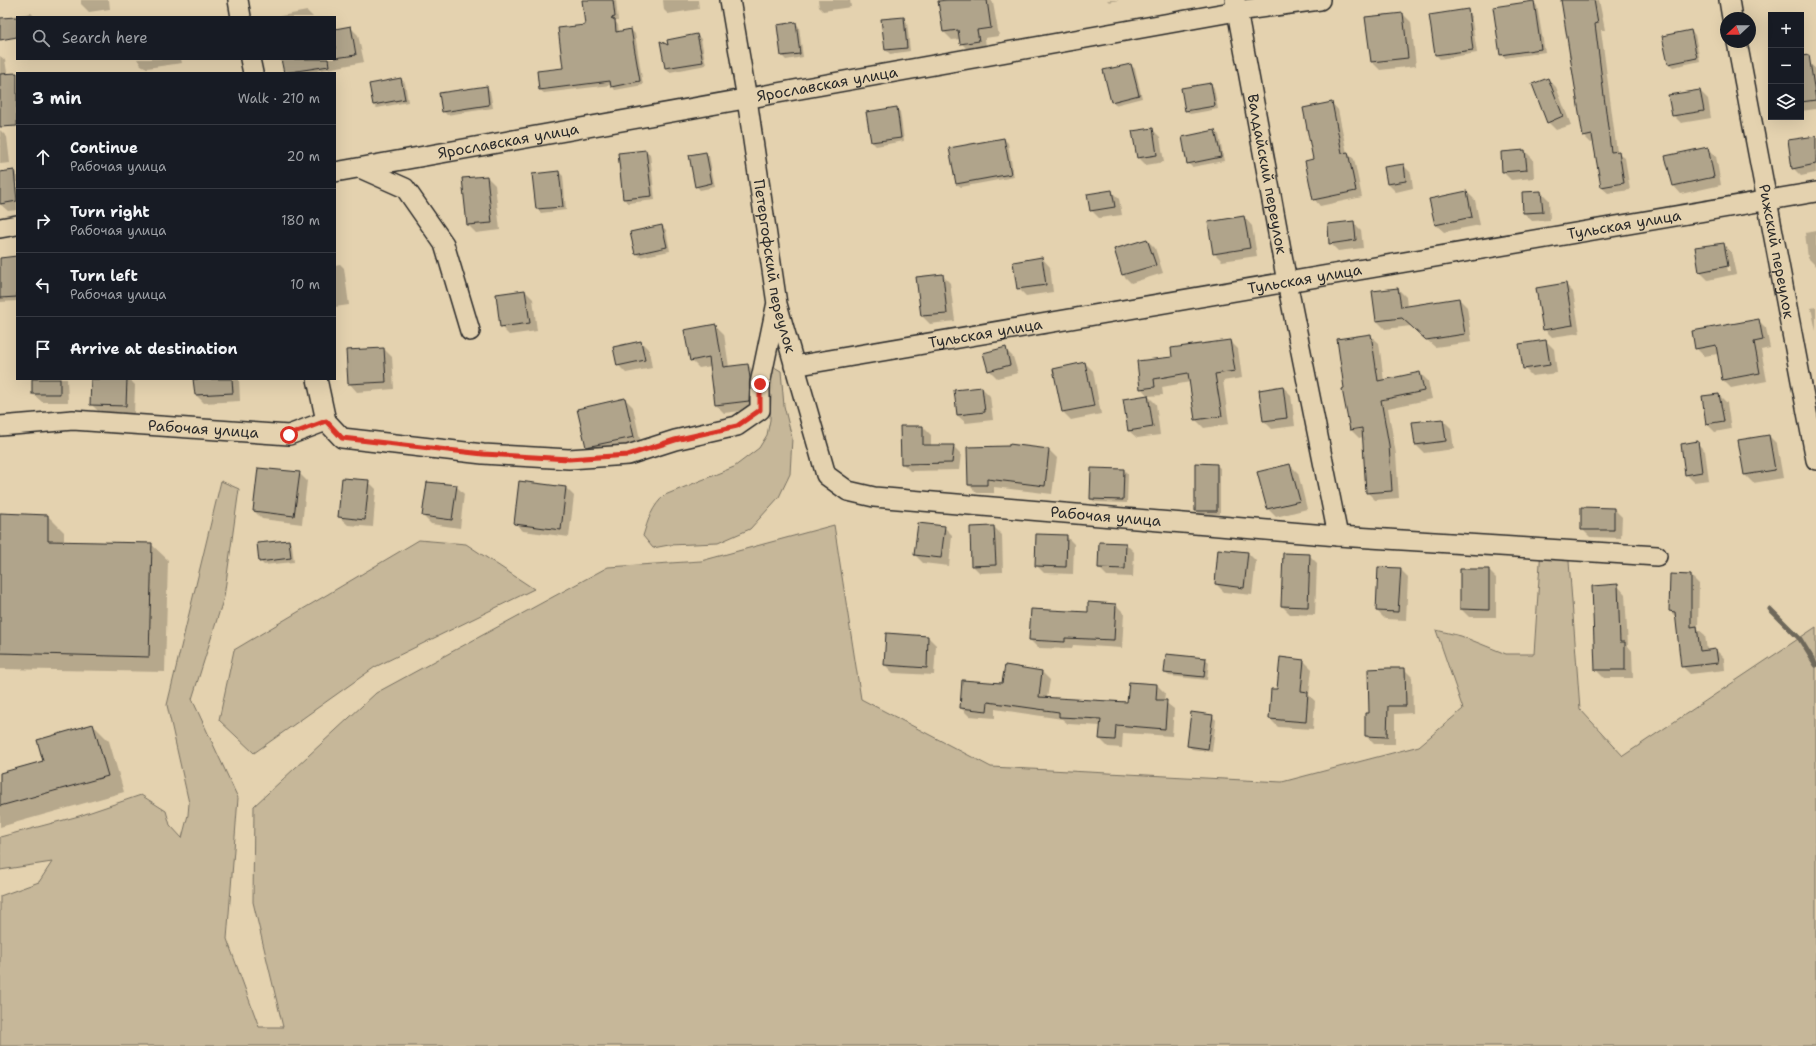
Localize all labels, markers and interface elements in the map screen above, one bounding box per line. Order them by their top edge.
north arrow [1720,12,1756,48]
map controls [1768,12,1804,120]
button: + [1768,12,1804,48]
search box [16,16,336,60]
icon: search [30,27,52,49]
text: Search here [62,28,148,48]
button: − [1768,48,1804,84]
street label: Ярославская улица [755,62,900,107]
button: layers [1768,84,1804,120]
text: 3 min [32,87,82,109]
text: Walk · 210 m [238,90,320,107]
street label: Валдайский переулок [1243,92,1292,256]
street label: Ярославская улица [436,119,581,163]
text: Continue [70,138,138,158]
icon: ahead [32,146,54,168]
text: 20 m [287,148,320,165]
text: Рабочая улица [70,158,166,175]
street label: Петергофский переулок [749,178,801,355]
street label: Рижский переулок [1754,182,1799,320]
text: Turn right [70,202,150,222]
street label: Тульская улица [1565,205,1683,244]
icon: right [32,210,54,232]
text: 180 m [281,212,320,229]
text: Рабочая улица [70,222,166,239]
street label: Тульская улица [1246,259,1364,299]
text: Turn left [70,266,138,286]
icon: left [32,274,54,296]
text: 10 m [290,276,320,293]
text: Рабочая улица [70,286,166,303]
street label: Тульская улица [927,314,1044,353]
icon: arrive [32,338,54,360]
text: Arrive at destination [70,339,238,359]
route end [751,375,769,393]
street label: Рабочая улица [147,415,260,443]
route start [280,426,298,444]
street label: Рабочая улица [1049,502,1163,531]

